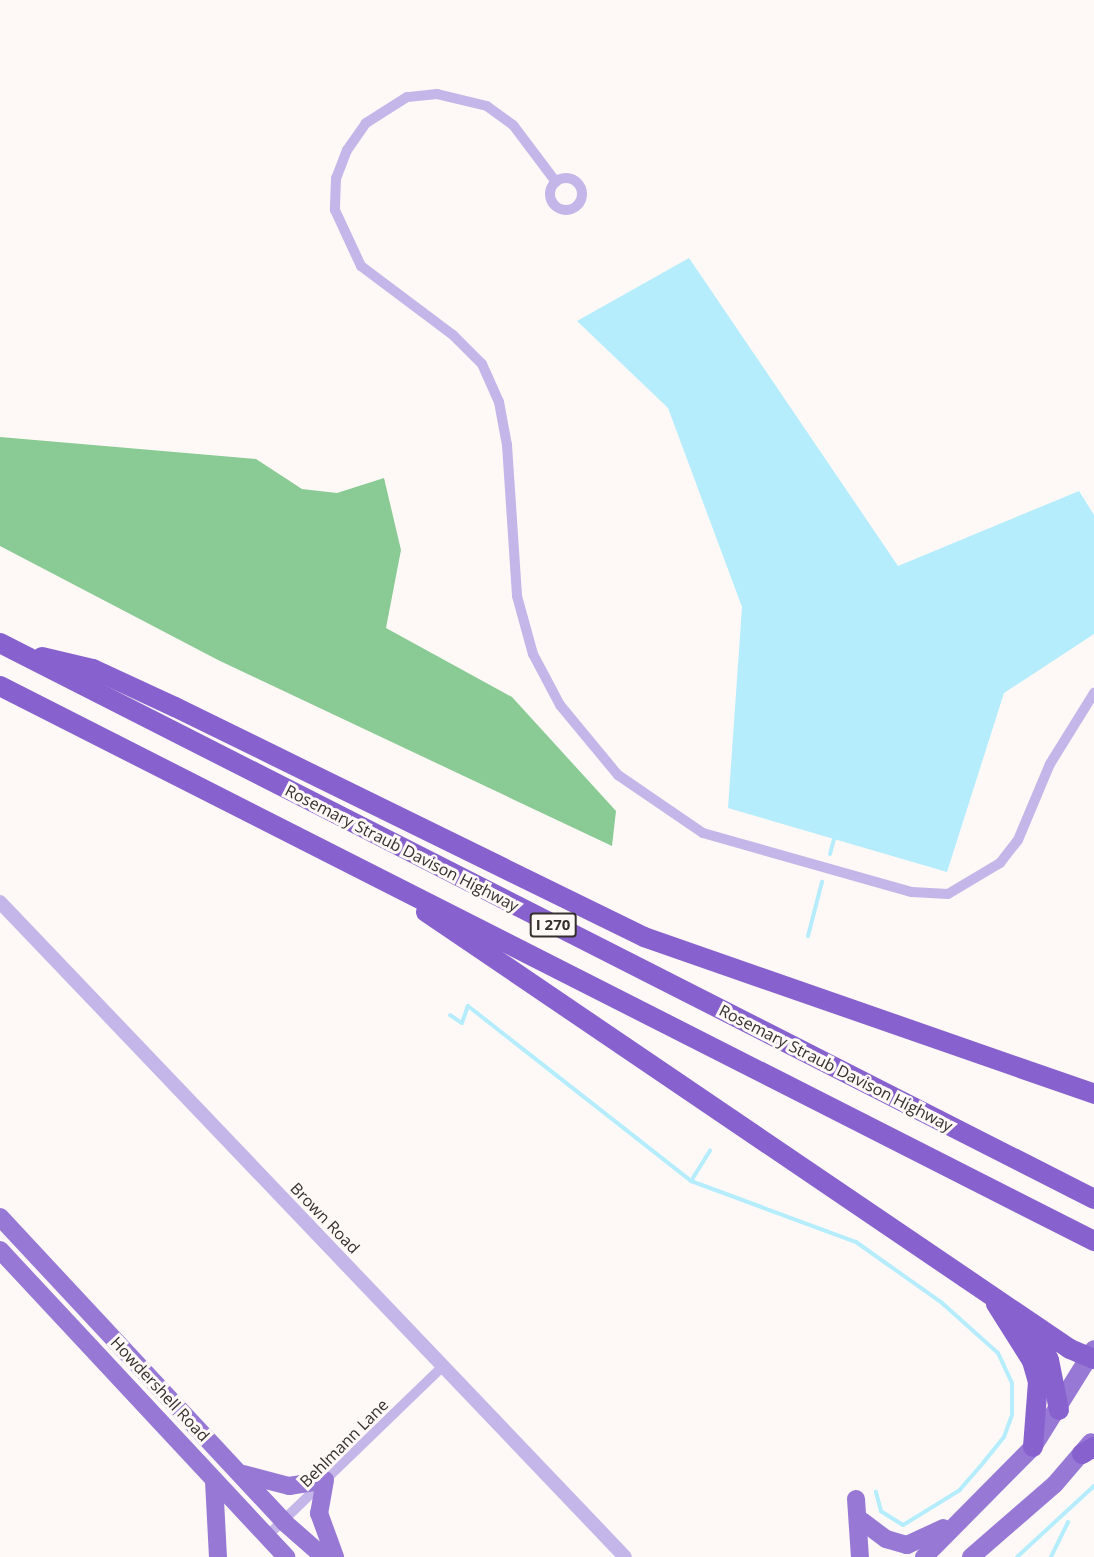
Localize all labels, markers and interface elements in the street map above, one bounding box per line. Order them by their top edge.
street label: Rosemary Straub Davison Highway [282,781,522,915]
road number: I 270 [529,913,577,937]
street label: Rosemary Straub Davison Highway [716,1001,956,1135]
street label: Brown Road [286,1179,364,1257]
street label: Howdershell Road [107,1333,213,1445]
street label: Behlmann Lane [296,1395,392,1491]

